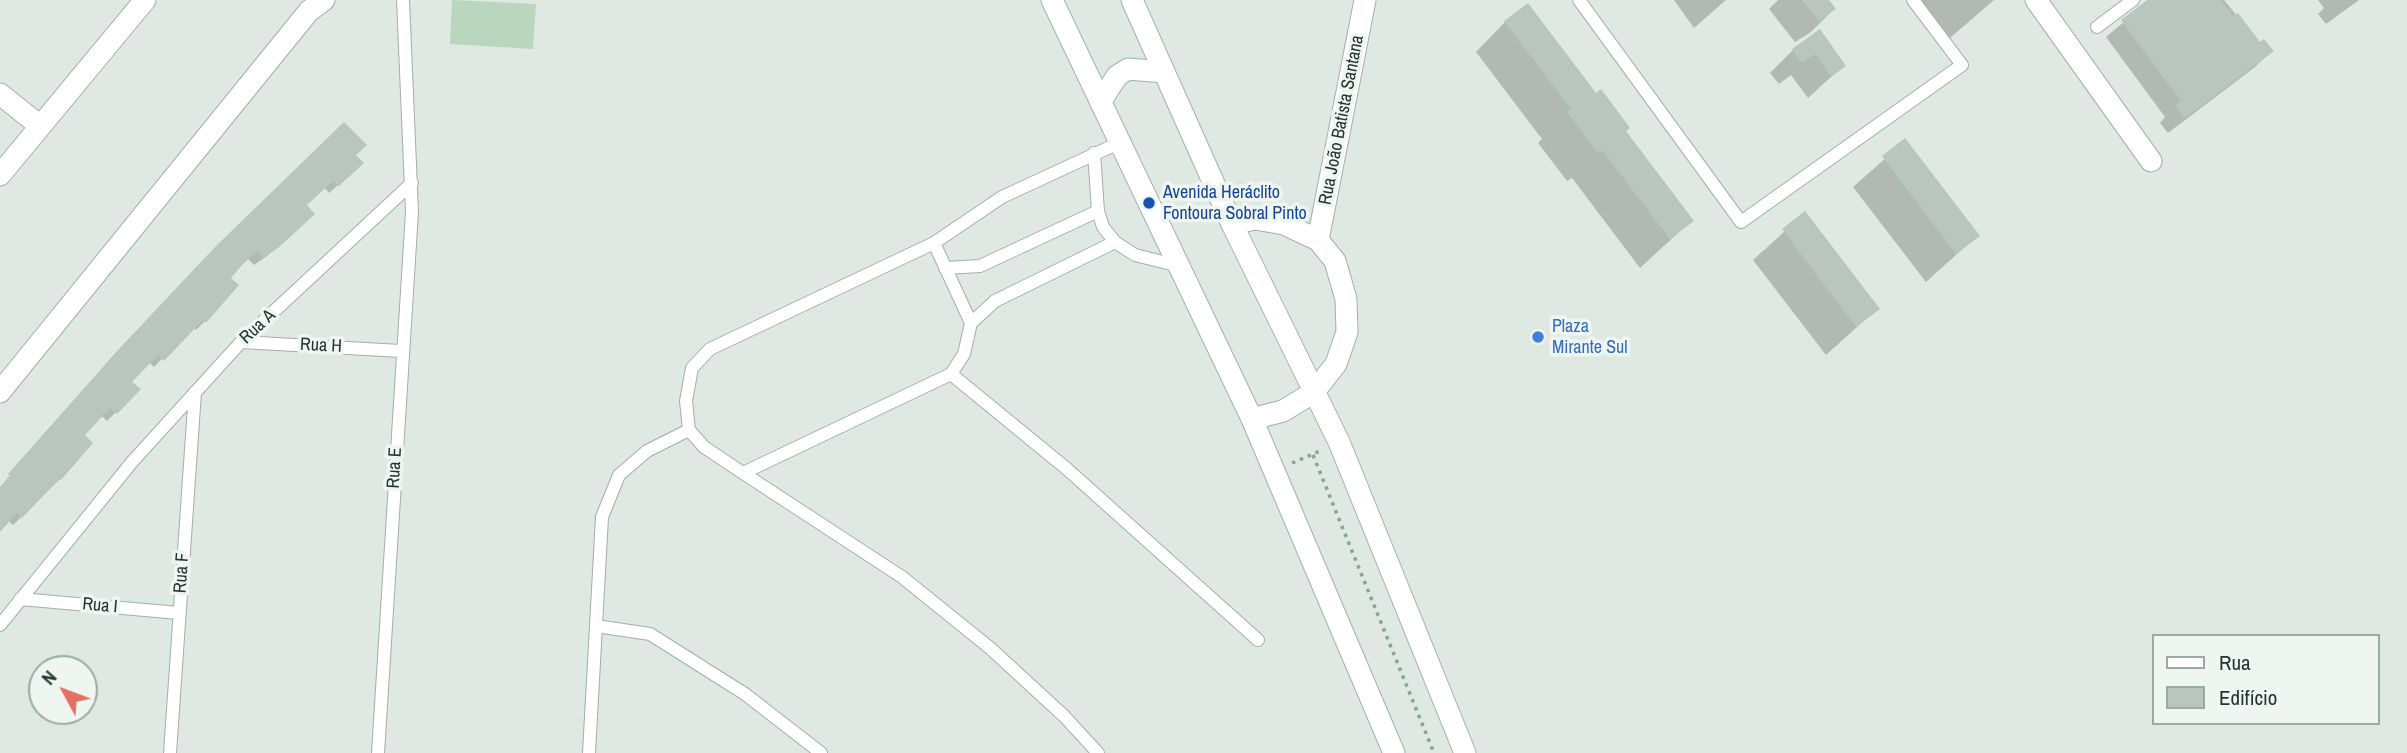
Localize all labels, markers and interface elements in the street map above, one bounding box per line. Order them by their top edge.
street label: Rua João Batista Santana [1315,33,1369,207]
place label: Avenida Heráclito Fontoura Sobral Pinto [1163,182,1307,224]
marker: Avenida Heráclito Fontoura Sobral Pinto [1141,195,1157,211]
street label: Rua A [236,305,280,349]
place label: Plaza Mirante Sul [1552,316,1627,358]
marker: Plaza Mirante Sul [1530,329,1546,345]
street label: Rua H [300,334,342,358]
street label: Rua E [383,447,407,489]
street label: Rua F [170,552,194,594]
street label: Rua I [81,594,119,618]
legend [2152,634,2379,725]
text: Rua [2219,648,2251,677]
north arrow [28,655,98,725]
text: N [35,665,62,690]
text: Edifício [2219,683,2277,712]

